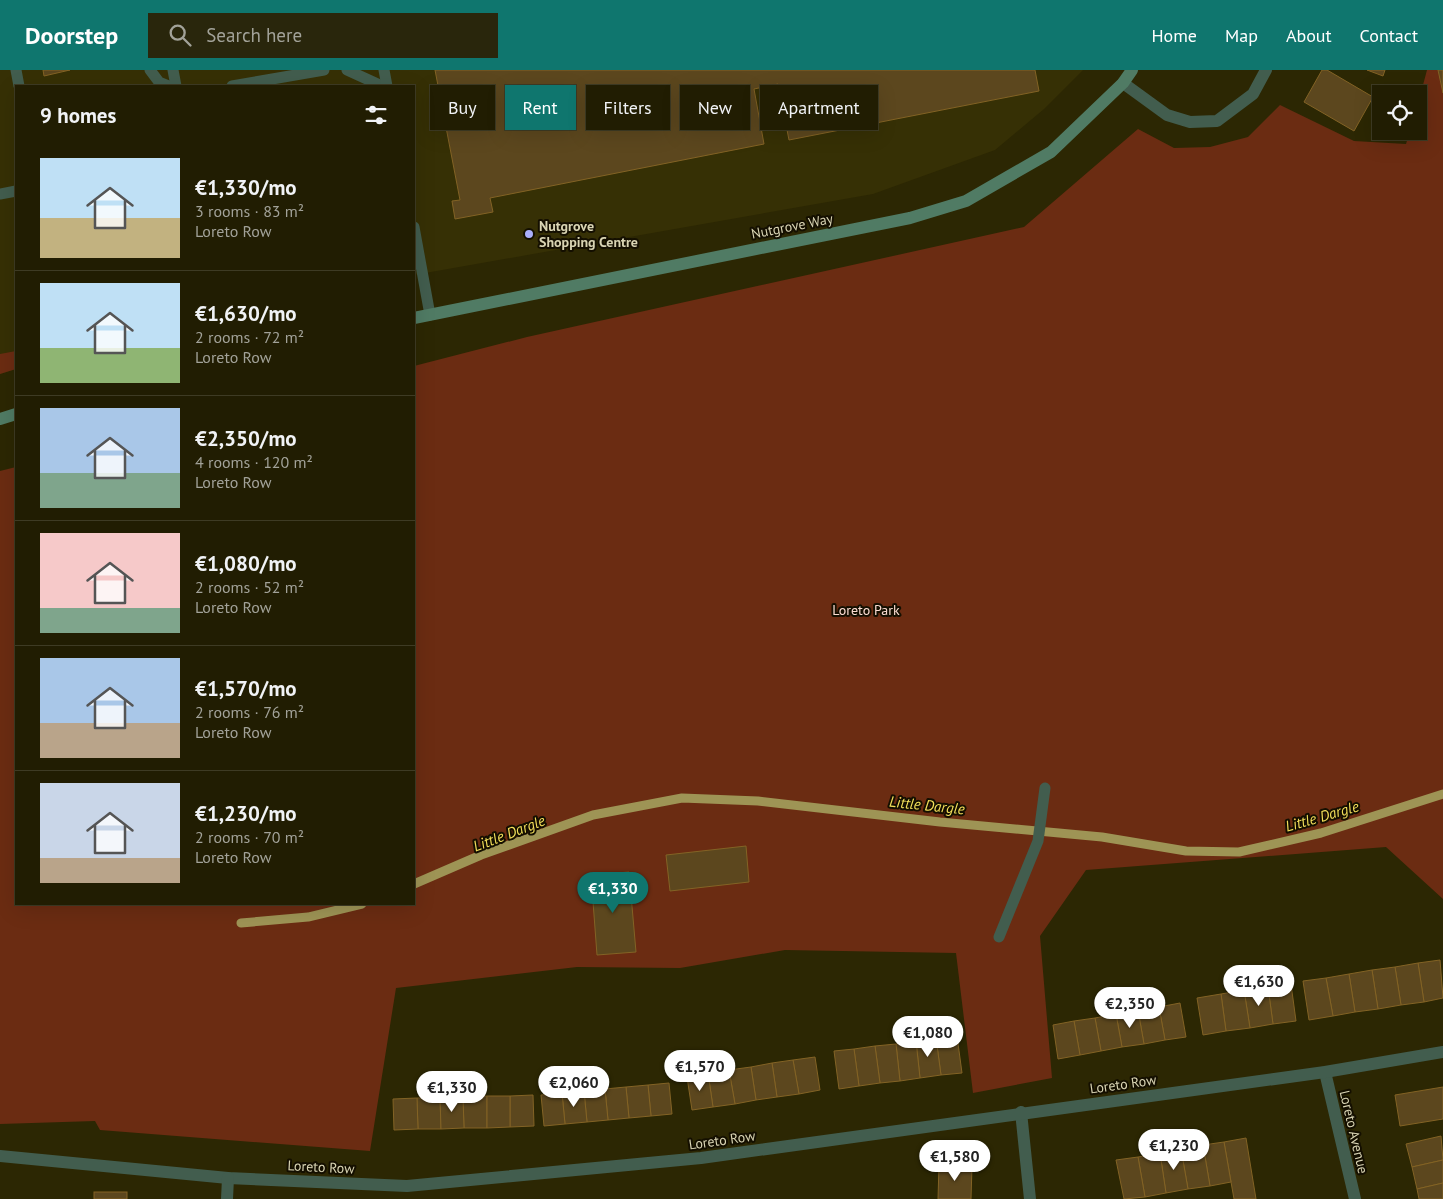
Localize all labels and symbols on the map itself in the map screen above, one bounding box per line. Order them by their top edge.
street label: Nutgrove Way [750,209,835,243]
place label: Nutgrove Shopping Centre [539,217,638,251]
marker: Nutgrove Shopping Centre [523,228,535,240]
park label: Loreto Park [832,601,900,619]
water label: Little Dargle [888,792,966,818]
water label: Little Dargle [1283,796,1361,836]
water label: Little Dargle [470,811,548,855]
pin: €1,330 [572,872,654,914]
pin: €1,630 [1218,964,1300,1007]
pin: €2,350 [1089,986,1171,1029]
pin: €1,080 [887,1016,969,1058]
pin: €1,570 [659,1050,741,1092]
pin: €2,060 [533,1066,615,1108]
pin: €1,330 [411,1070,493,1113]
street label: Loreto Row [1089,1070,1158,1098]
street label: Loreto Avenue [1336,1089,1372,1175]
street label: Loreto Row [688,1126,757,1154]
pin: €1,230 [1133,1128,1215,1171]
pin: €1,580 [914,1140,996,1182]
street label: Loreto Row [287,1156,356,1178]

